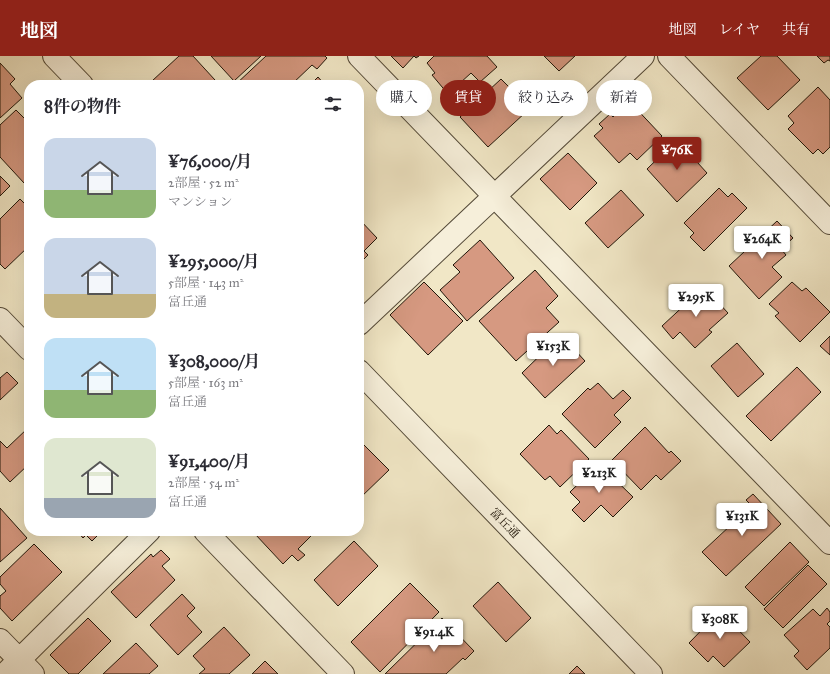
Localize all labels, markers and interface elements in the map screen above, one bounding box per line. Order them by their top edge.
text: 地図 [20,19,58,42]
text: 地図 [669,21,697,38]
text: レイヤ [719,21,760,38]
text: 共有 [782,21,810,38]
chip: 購入 [376,80,432,116]
chip: 賃貸 [440,80,496,116]
chip: 絞り込み [504,80,588,116]
chip: 新着 [596,80,652,116]
icon: filters [322,93,344,115]
text: 8件の物件 [44,96,121,117]
pin: ¥76K [653,137,701,171]
text: ¥76K [661,142,693,158]
text: ¥76,000/月 [168,151,253,172]
icon: home [76,154,124,202]
text: 2部屋 · 52 m² [168,175,239,191]
text: マンション [168,194,232,210]
pin: ¥264K [734,226,790,260]
text: ¥264K [743,231,781,247]
text: ¥295,000/月 [168,251,260,272]
icon: home [76,254,124,302]
text: 5部屋 · 143 m² [168,275,244,291]
pin: ¥295K [668,284,724,318]
text: ¥295K [677,289,715,305]
text: 富丘通 [168,294,207,310]
pin: ¥153K [525,333,581,367]
text: ¥153K [536,338,570,354]
text: ¥308,000/月 [168,351,261,372]
icon: home [76,354,124,402]
text: 5部屋 · 163 m² [168,375,243,391]
text: 富丘通 [168,394,207,410]
text: ¥91,400/月 [168,451,250,472]
icon: home [76,454,124,502]
pin: ¥213K [571,460,627,494]
text: ¥213K [582,465,616,481]
text: 2部屋 · 54 m² [168,475,239,491]
text: 富丘通 [168,494,207,510]
pin: ¥131K [714,503,770,537]
street label: 富丘通 [487,505,523,541]
text: ¥131K [725,508,759,524]
pin: ¥308K [692,606,748,640]
text: ¥308K [701,611,739,627]
pin: ¥91.4K [401,619,467,653]
text: ¥91.4K [414,624,454,640]

